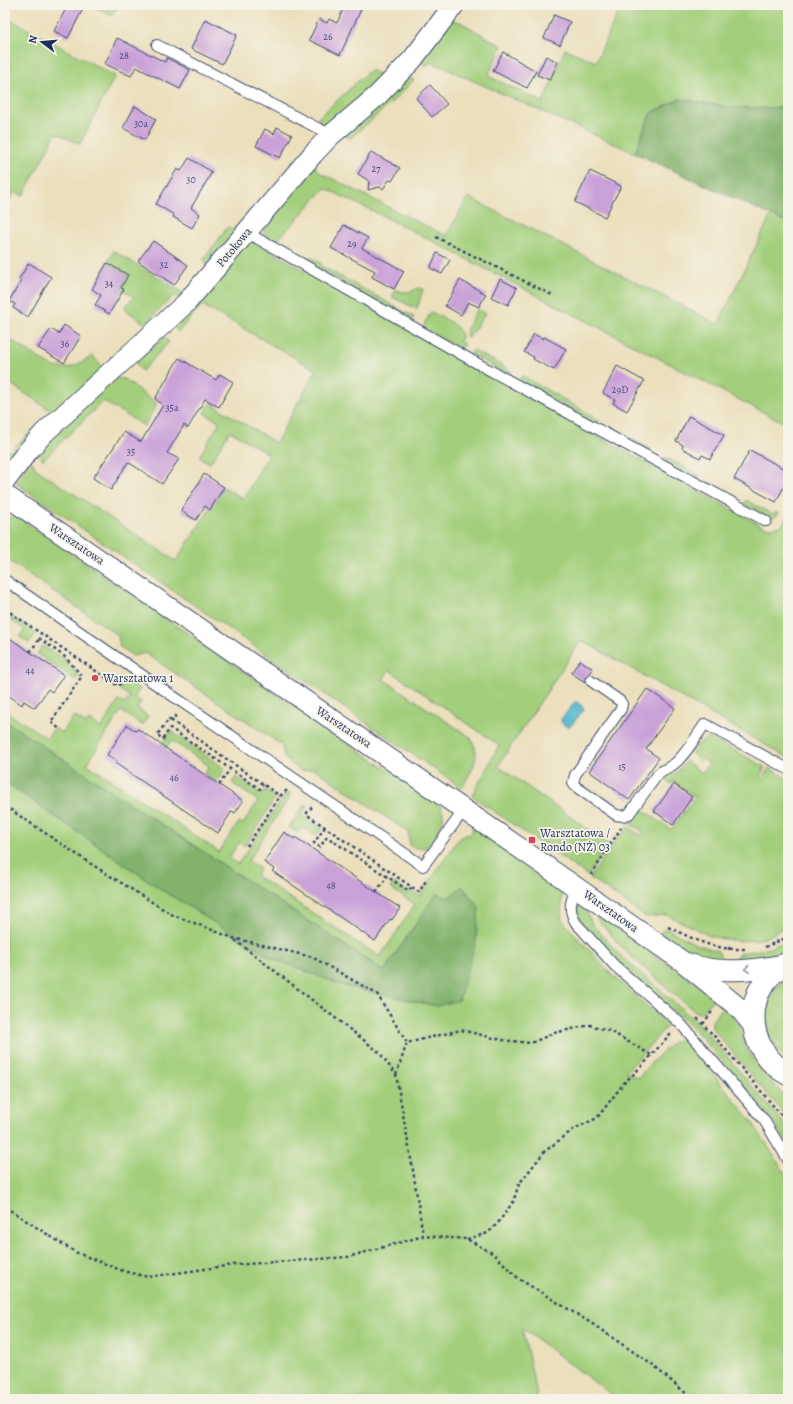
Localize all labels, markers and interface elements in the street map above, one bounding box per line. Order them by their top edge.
north arrow [22,22,62,62]
house number: 26 [323,30,333,43]
text: N [25,33,41,45]
house number: 28 [119,49,129,62]
house number: 30a [134,117,148,130]
house number: 27 [372,162,381,175]
house number: 30 [186,173,196,186]
street label: Potokowa [213,223,256,270]
house number: 29 [347,237,357,250]
house number: 32 [160,258,169,271]
house number: 34 [105,277,114,290]
house number: 36 [61,337,70,350]
house number: 29D [612,383,628,396]
house number: 35a [165,401,179,414]
house number: 35 [127,445,135,458]
street label: Warsztatowa [45,519,108,569]
house number: 44 [25,664,35,677]
place label: Warsztatowa 1 [102,670,173,686]
marker: Warsztatowa 1 [90,673,100,683]
street label: Warsztatowa [312,702,375,752]
house number: 15 [618,760,626,773]
house number: 46 [169,771,179,784]
place label: Warsztatowa / Rondo (NŻ) 03 [539,825,610,855]
marker: Warsztatowa / Rondo (NŻ) 03 [527,835,537,845]
house number: 48 [326,879,336,892]
street label: Warsztatowa [579,886,642,936]
one-way arrow [744,965,750,974]

